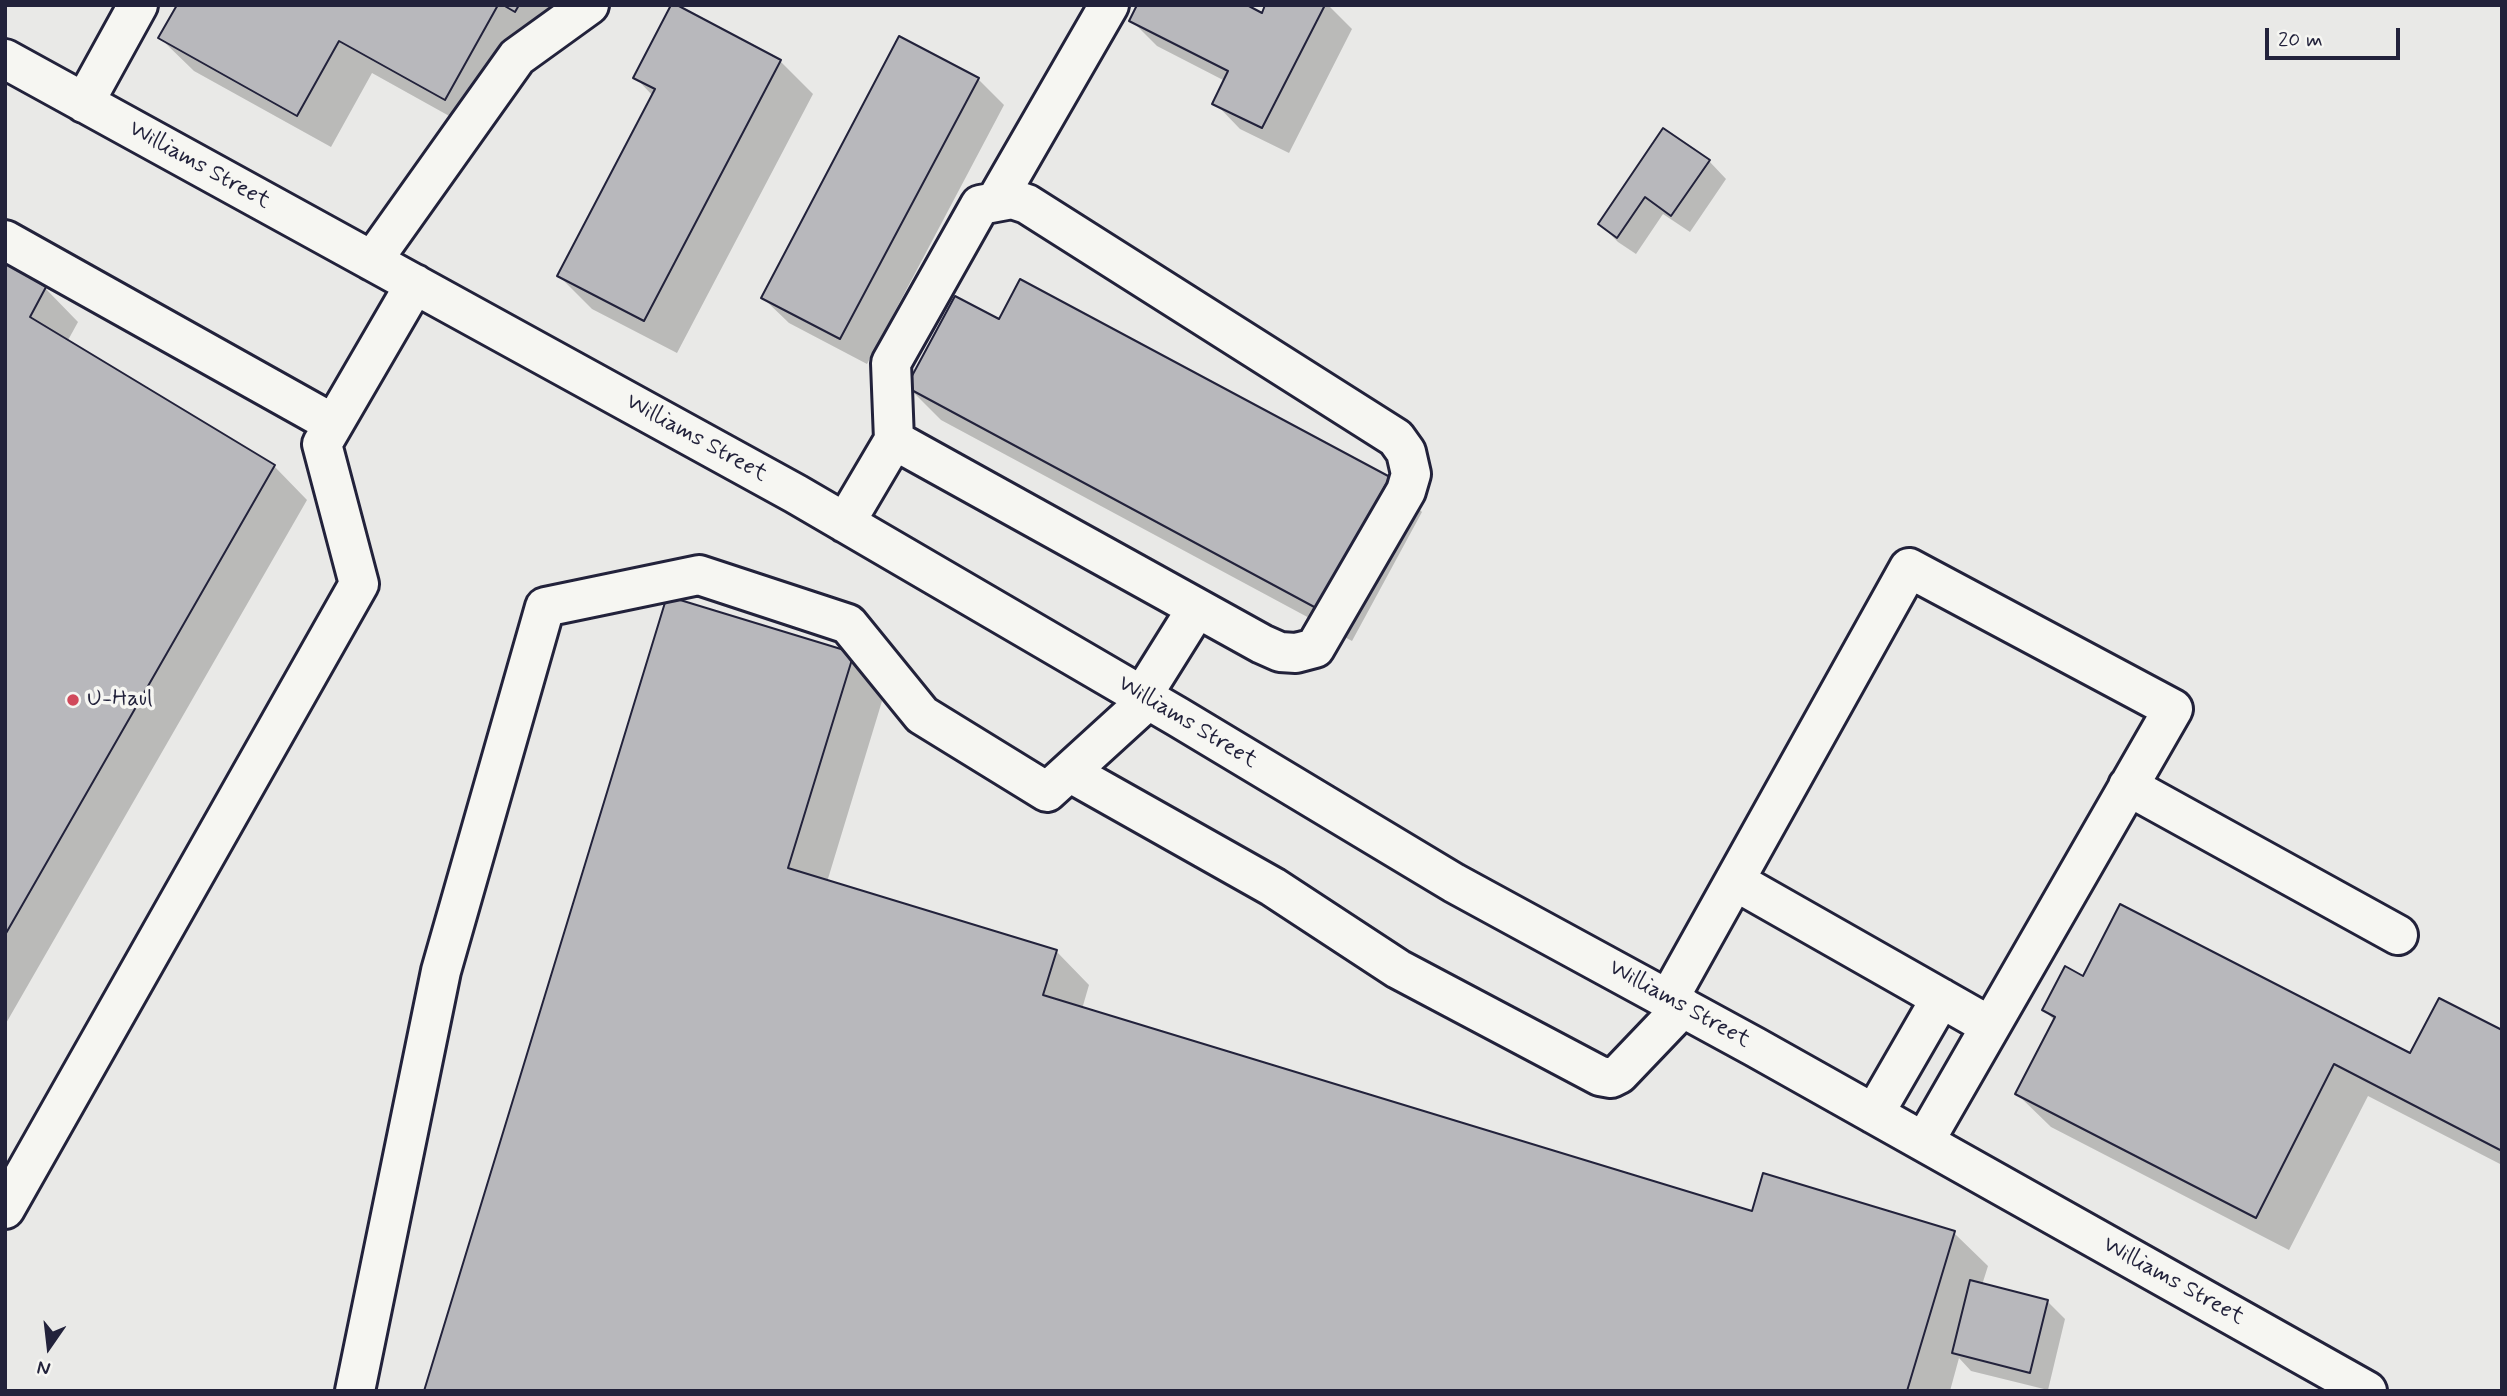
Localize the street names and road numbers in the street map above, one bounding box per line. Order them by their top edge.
street label: Williams Street [123,116,275,216]
street label: Williams Street [620,389,772,489]
street label: Williams Street [1112,671,1262,775]
street label: Williams Street [1603,955,1755,1055]
street label: Williams Street [2097,1232,2249,1332]

